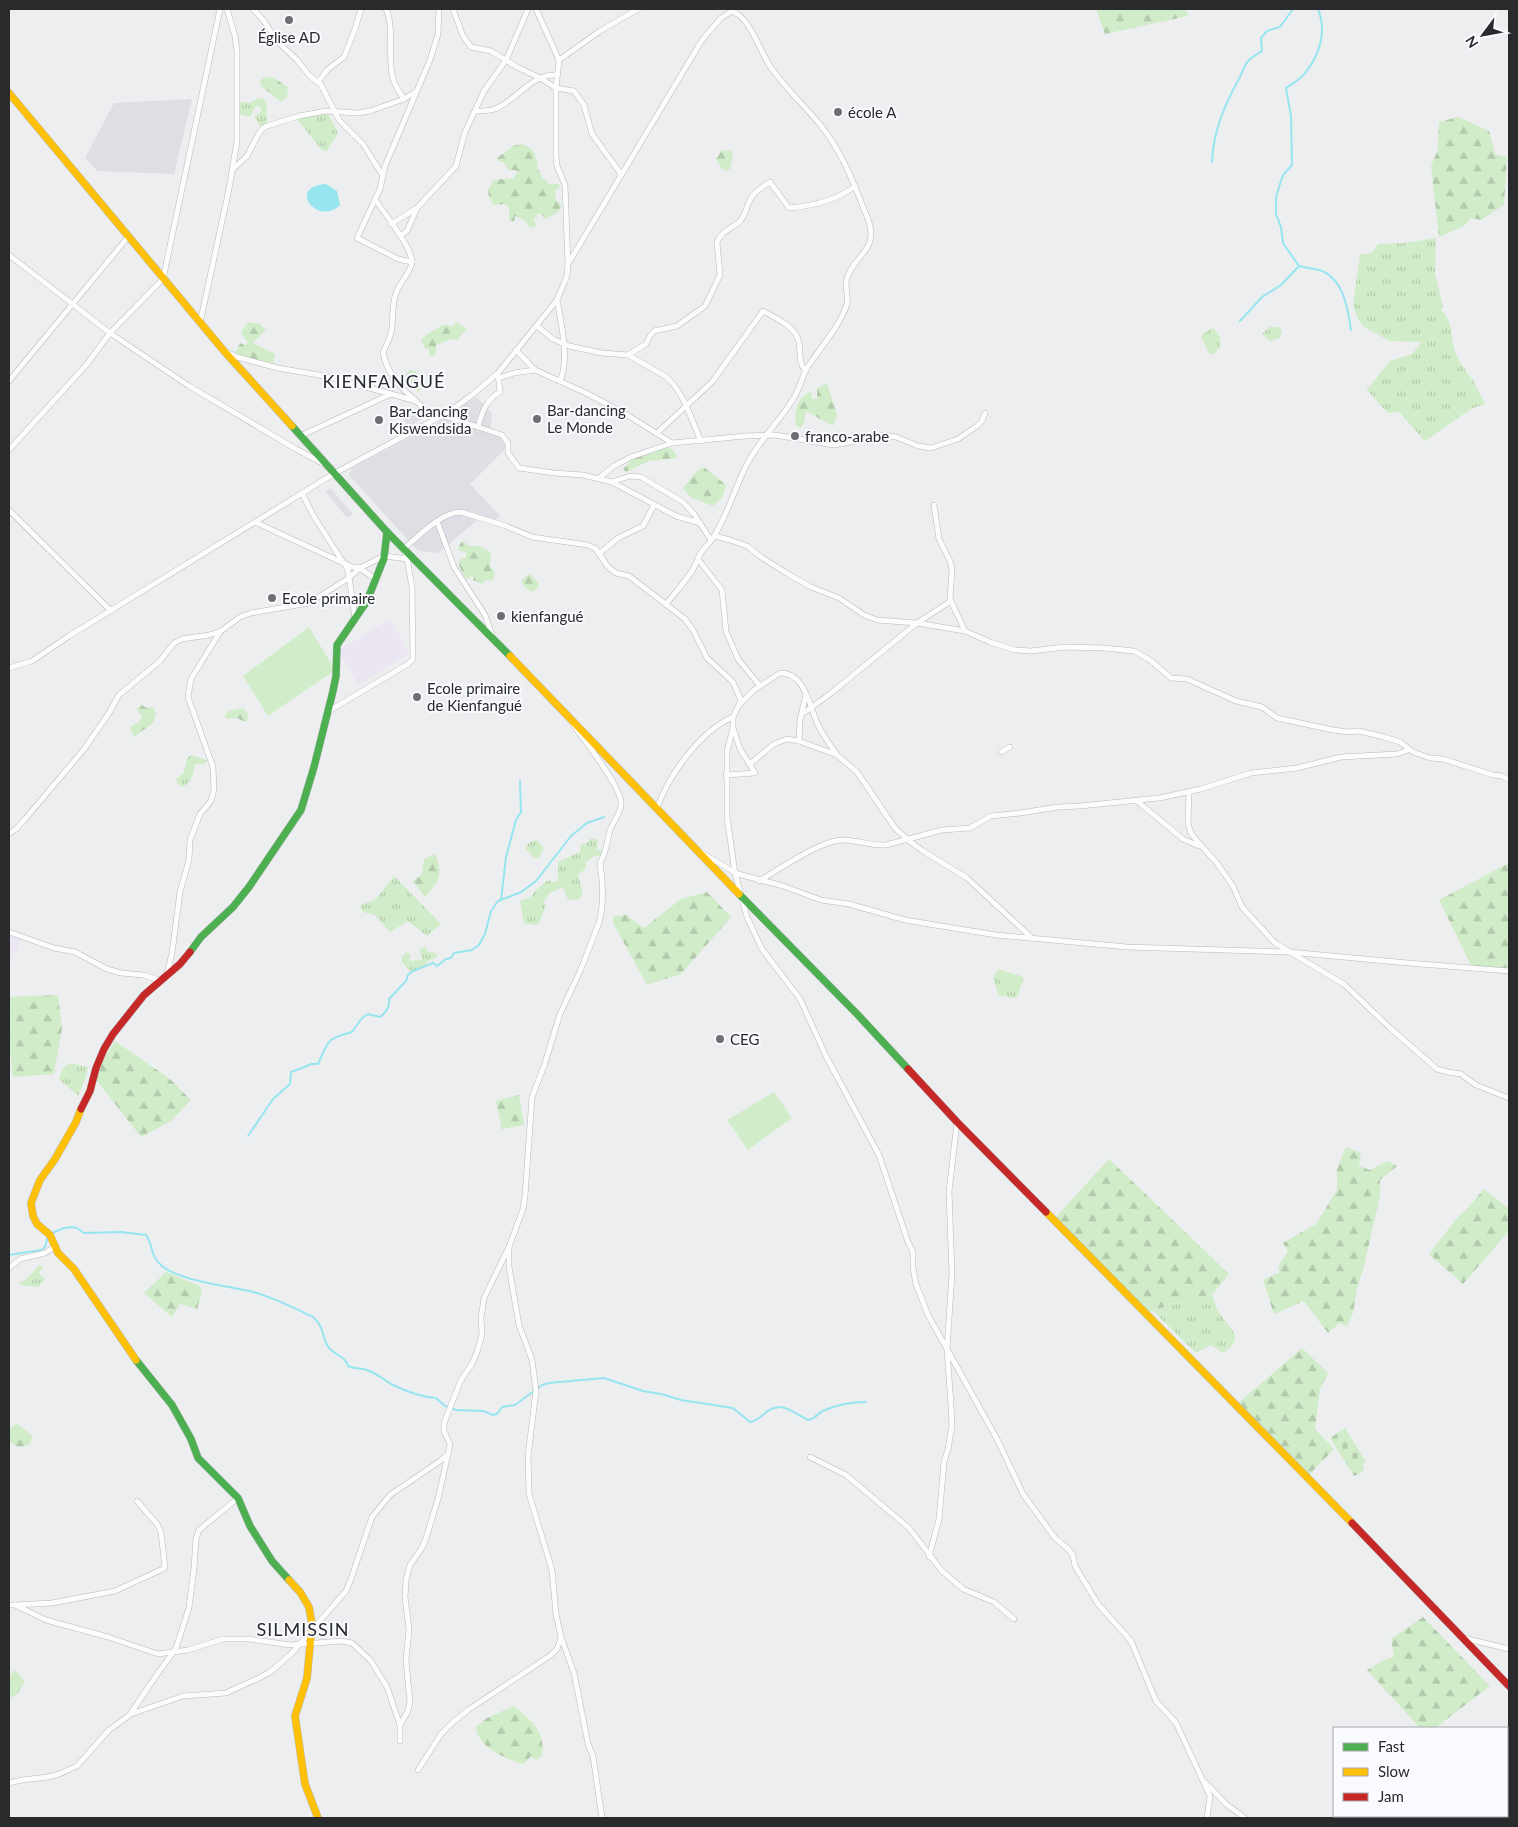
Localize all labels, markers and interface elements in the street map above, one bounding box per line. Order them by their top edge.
north arrow [1458,10,1508,60]
marker: Église AD [283,14,295,26]
place label: Église AD [258,28,320,46]
text: N [1461,33,1482,51]
place label: école A [848,103,897,121]
marker: école A [832,106,844,118]
district label: KIENFANGUÉ [323,370,445,392]
place label: Bar-dancing Le Monde [547,401,626,436]
place label: Bar-dancing Kiswendsida [389,402,471,437]
marker: Bar-dancing Le Monde [531,413,543,425]
marker: Bar-dancing Kiswendsida [373,414,385,426]
place label: franco-arabe [805,427,889,445]
marker: franco-arabe [789,430,801,442]
place label: Ecole primaire [282,589,375,607]
marker: Ecole primaire [266,592,278,604]
place label: kienfangué [511,607,584,625]
marker: kienfangué [495,610,507,622]
place label: Ecole primaire de Kienfangué [427,679,522,714]
marker: Ecole primaire de Kienfangué [411,691,423,703]
place label: CEG [730,1030,759,1048]
marker: CEG [714,1033,726,1045]
district label: SILMISSIN [256,1618,350,1640]
legend [1333,1727,1508,1817]
text: Fast [1378,1737,1405,1755]
text: Slow [1378,1762,1410,1780]
text: Jam [1378,1787,1404,1805]

